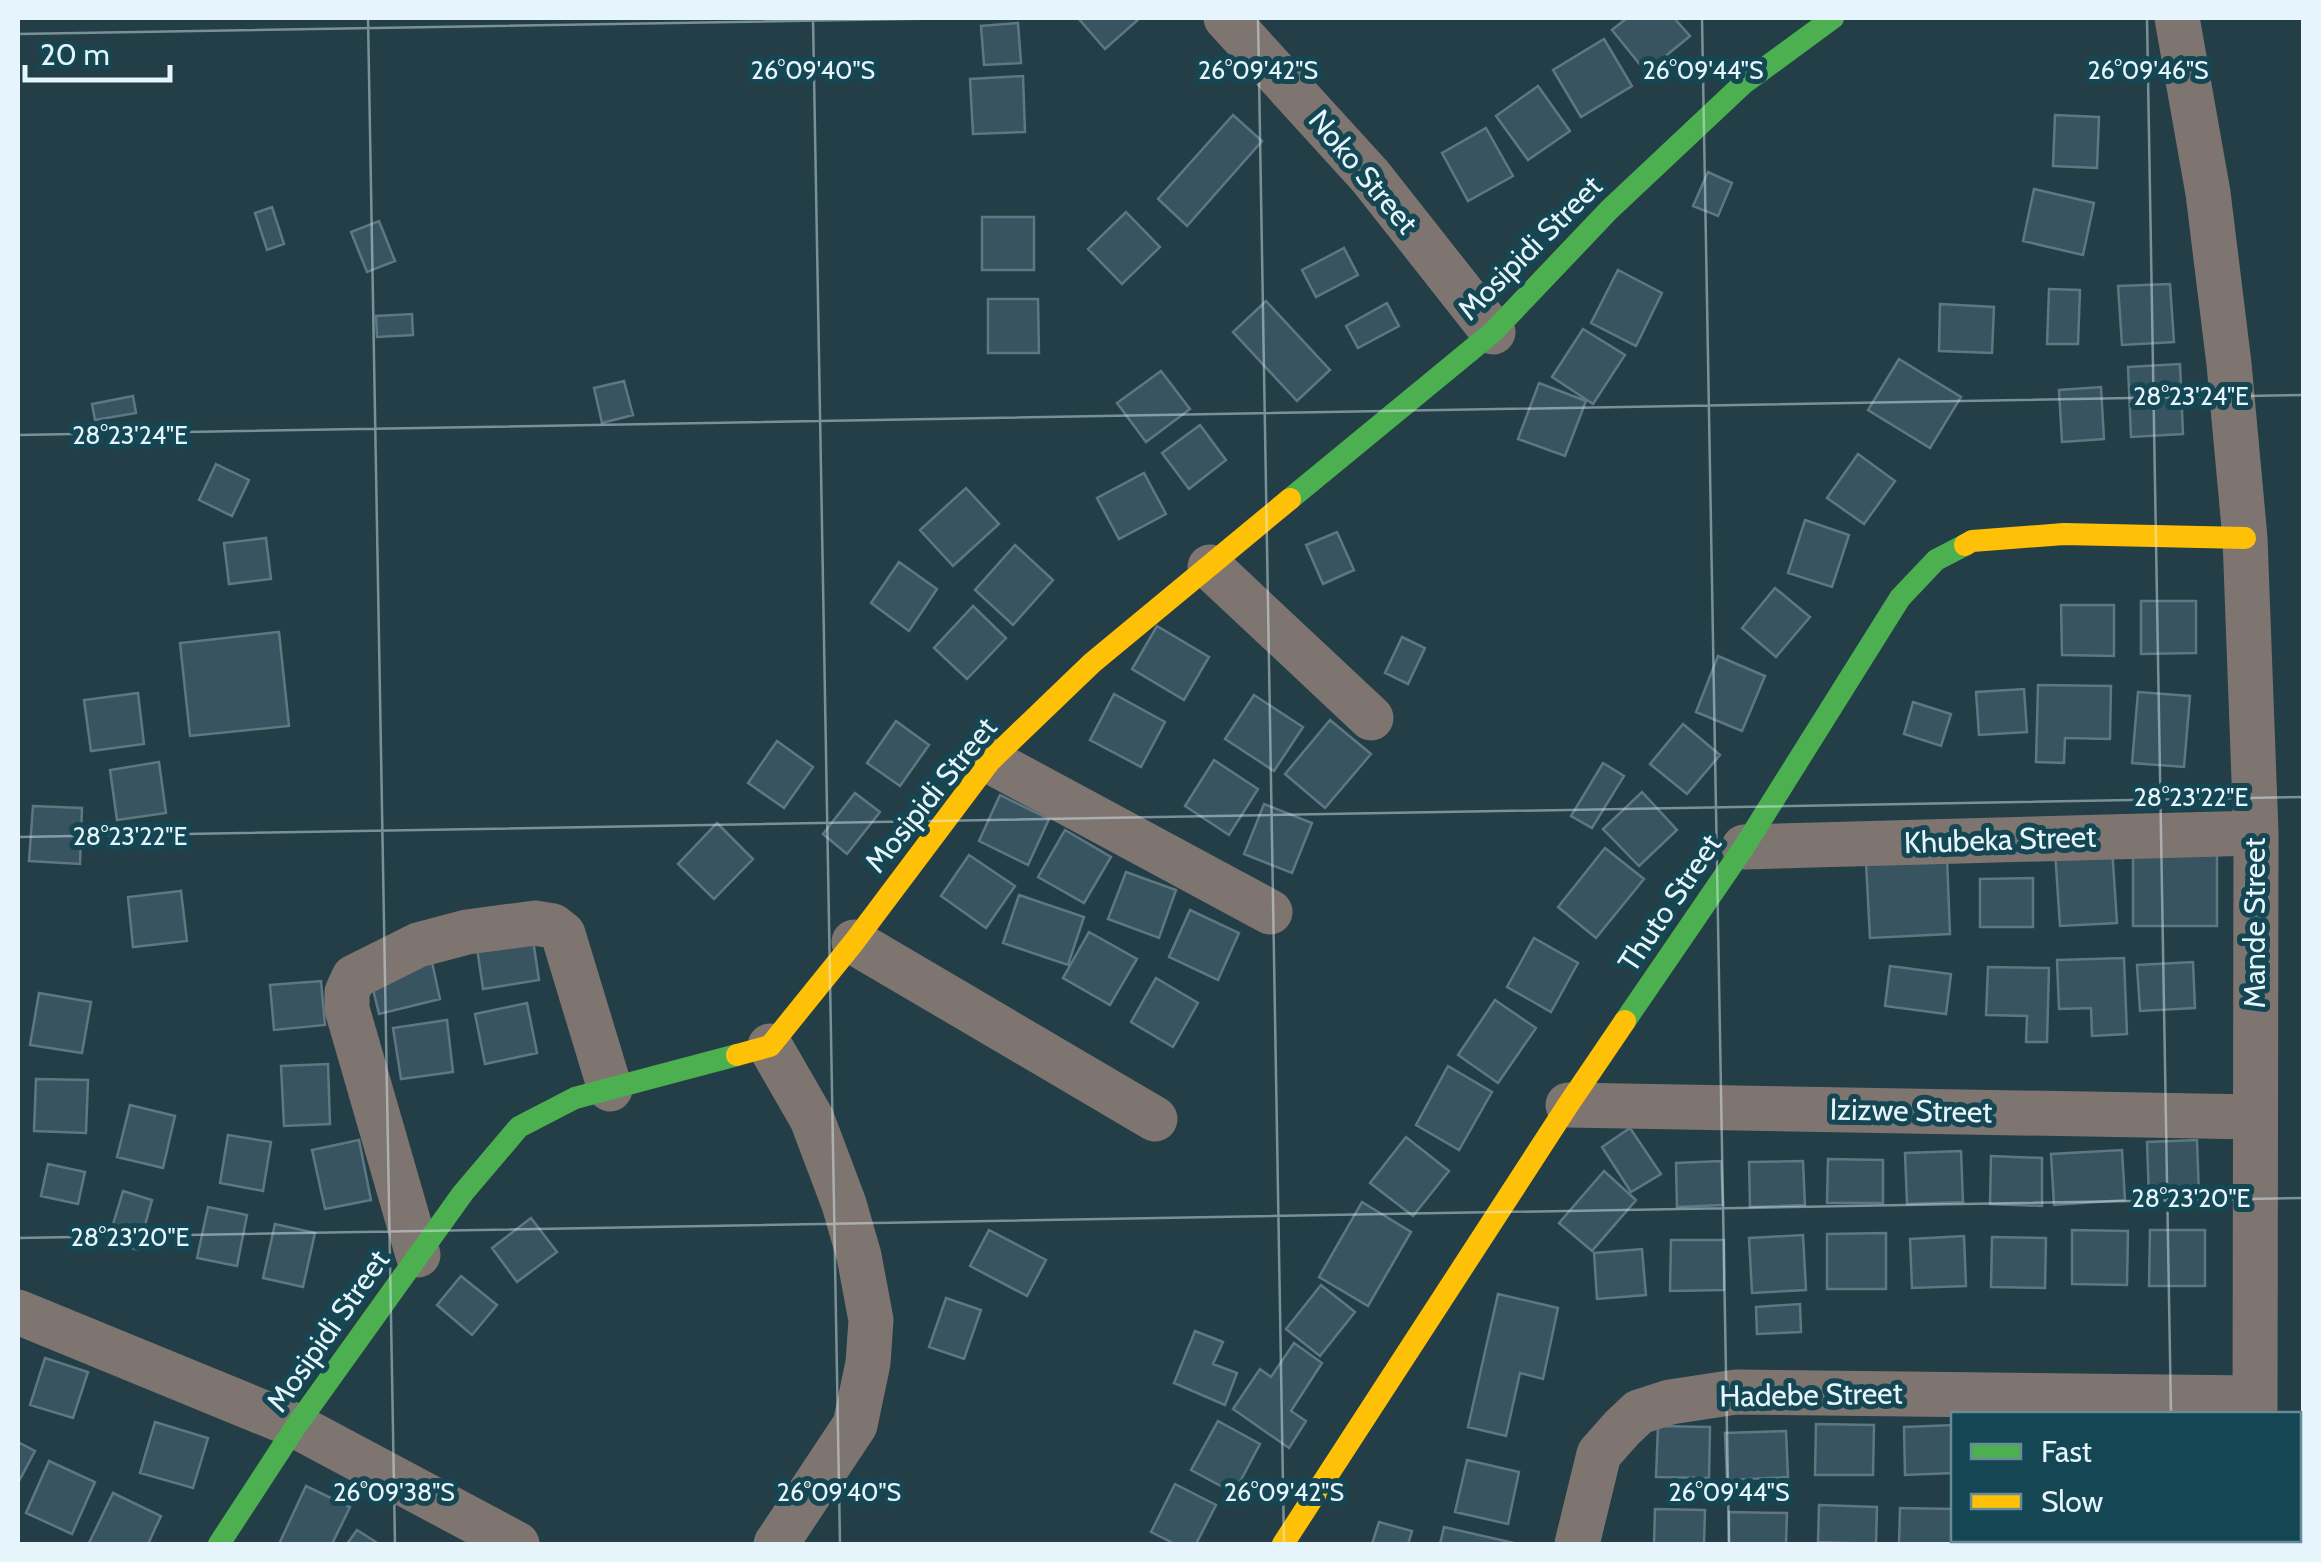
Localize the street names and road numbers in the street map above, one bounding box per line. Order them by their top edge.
street label: Noko Street [1301,102,1426,241]
street label: Mosipidi Street [1450,168,1610,328]
street label: Mosipidi Street [857,710,1005,880]
street label: Khubeka Street [1903,818,2097,861]
street label: Thuto Street [1610,827,1729,979]
street label: Mande Street [2236,837,2273,1009]
street label: Izizwe Street [1829,1091,1993,1130]
street label: Mosipidi Street [258,1243,397,1419]
street label: Hadebe Street [1719,1374,1903,1415]

